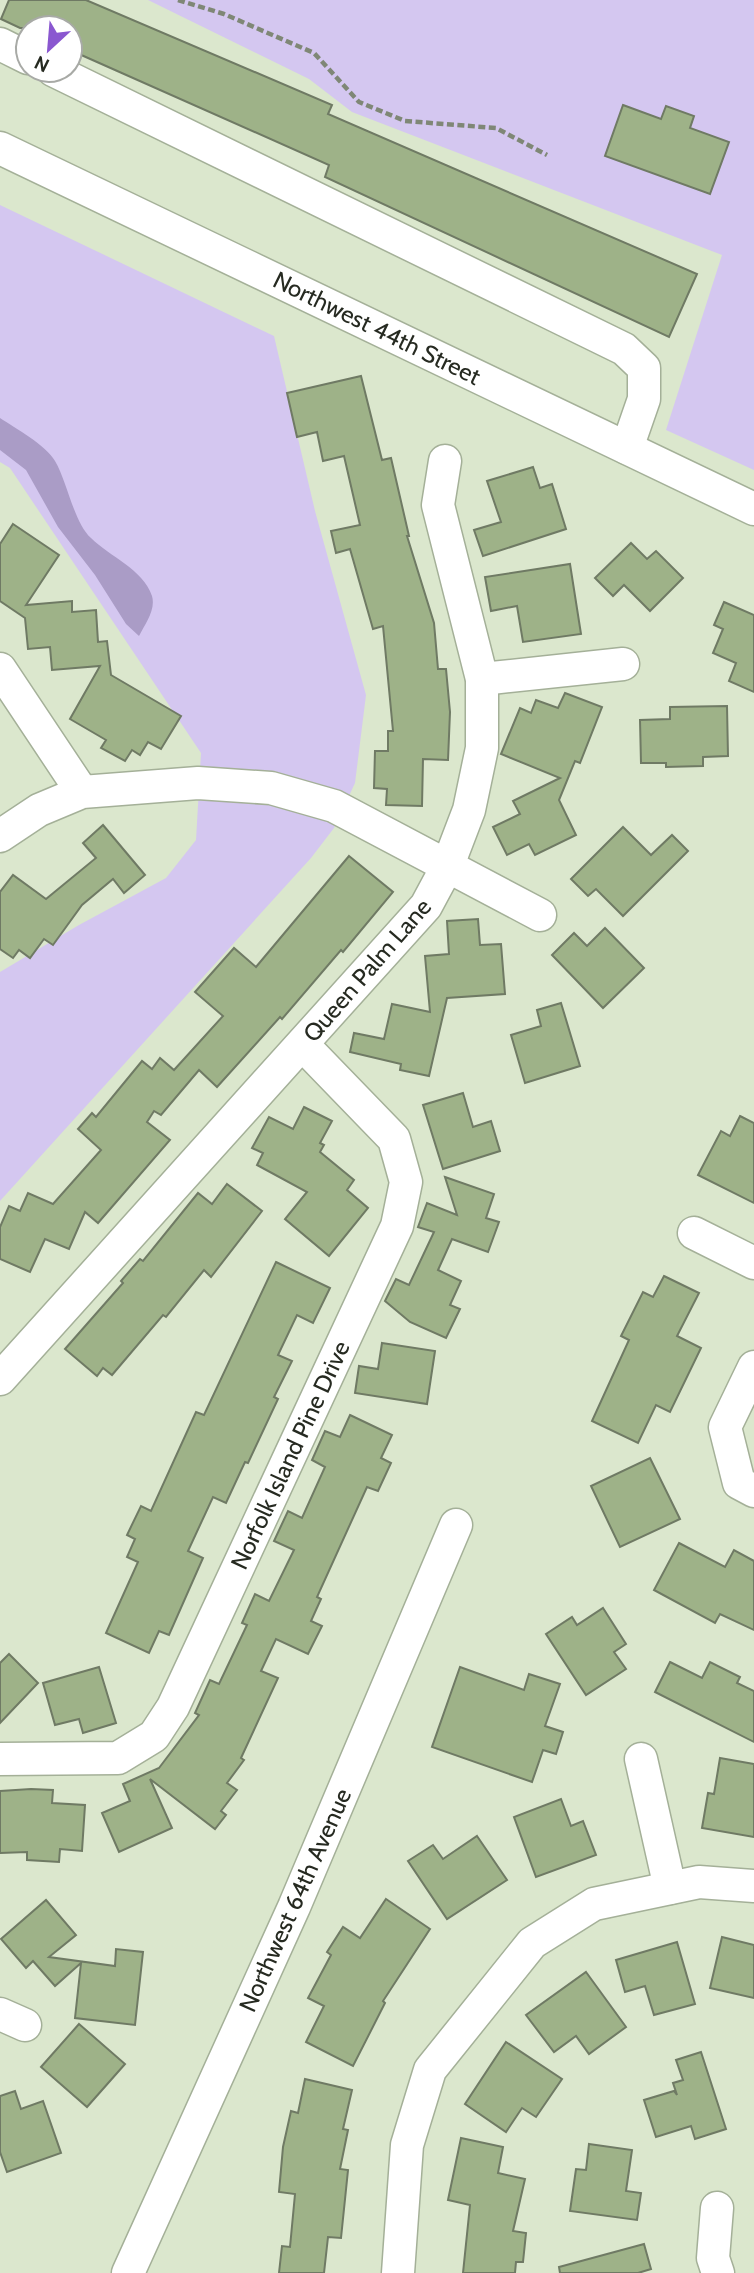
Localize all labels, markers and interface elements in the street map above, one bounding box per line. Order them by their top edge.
north arrow [14,14,84,84]
text: N [31,51,53,77]
street label: Northwest 44th Street [269,265,485,391]
street label: Queen Palm Lane [297,892,437,1048]
street label: Norfolk Island Pine Drive [224,1336,356,1574]
street label: Northwest 64th Avenue [233,1784,357,2016]

